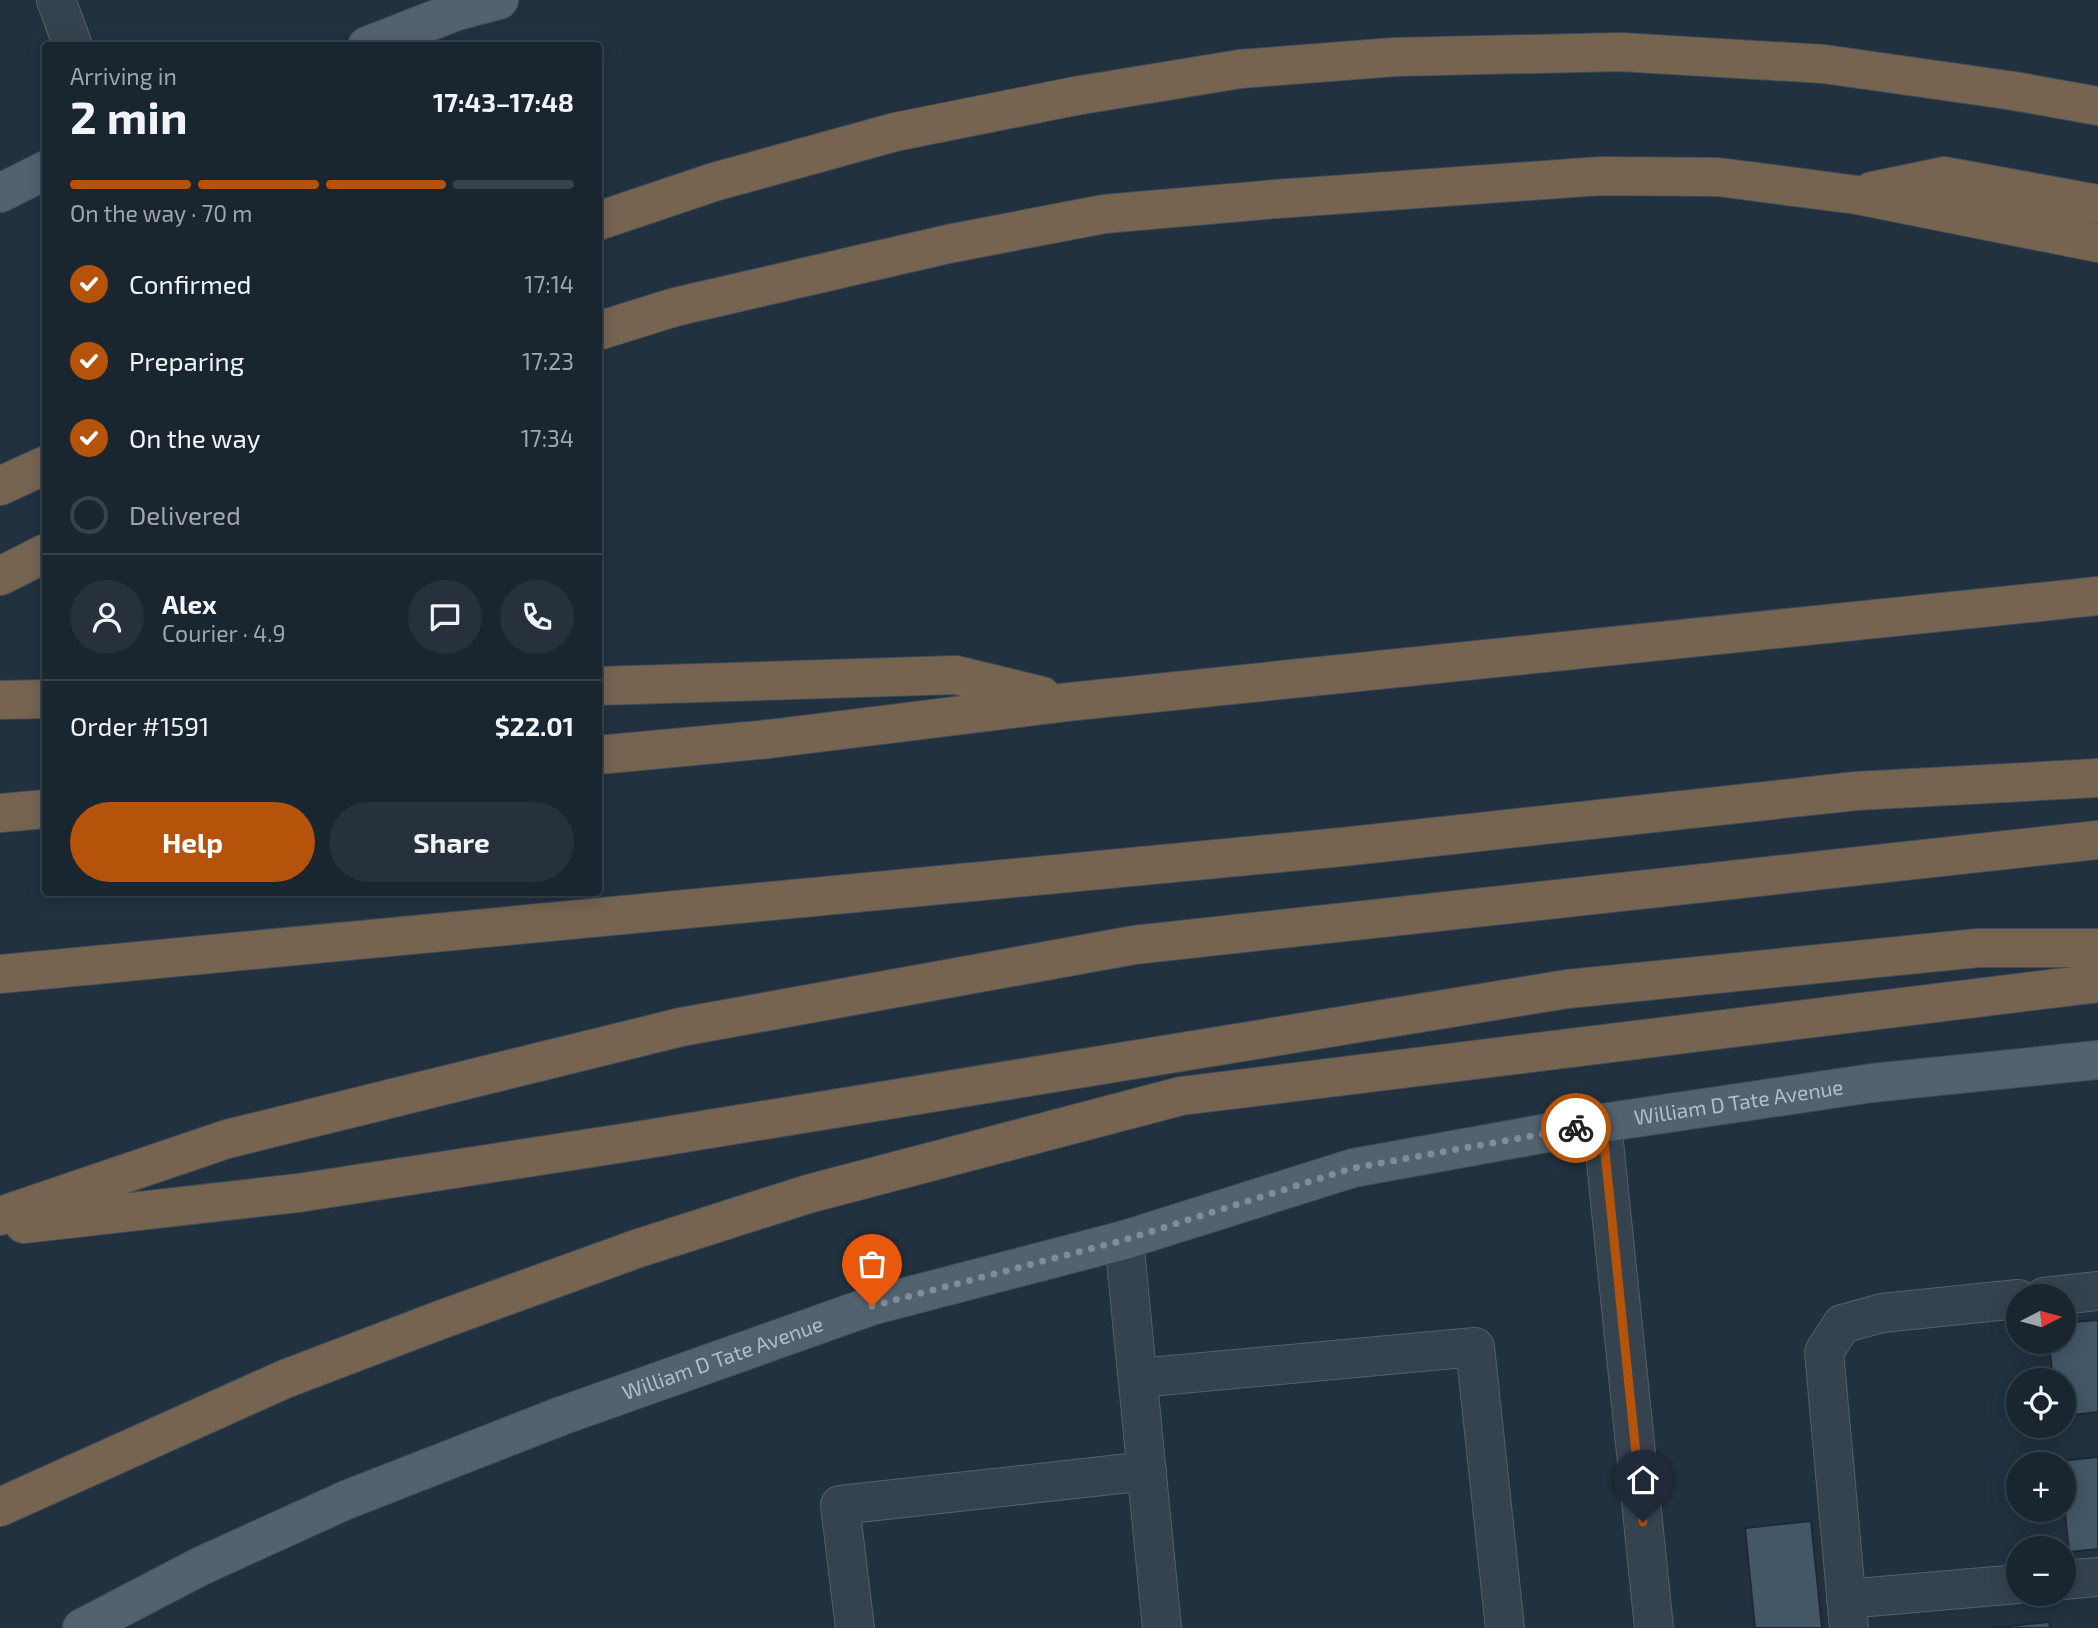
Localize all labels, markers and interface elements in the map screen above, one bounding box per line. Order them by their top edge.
text: Arriving in [70,62,177,90]
text: 17:43–17:48 [433,86,574,117]
text: 2 min [70,88,188,143]
text: On the way · 70 m [70,199,252,227]
icon: check [70,265,108,303]
text: Confirmed [129,268,252,299]
text: 17:14 [524,270,574,298]
icon: check [70,342,108,380]
text: Preparing [129,345,244,376]
text: 17:23 [522,347,574,375]
icon: check [70,419,108,457]
text: On the way [129,422,260,453]
text: 17:34 [521,424,574,452]
text: Delivered [129,499,241,530]
button: person [70,580,144,654]
button: chat [408,580,482,654]
button: phone [500,580,574,654]
text: Alex [162,588,217,619]
text: Courier · 4.9 [162,619,286,647]
text: Order #1591 [70,710,209,741]
text: $22.01 [495,710,574,741]
button: Help [70,802,315,882]
button: Share [329,802,574,882]
street label: William D Tate Avenue [1632,1073,1845,1129]
courier [1541,1093,1611,1163]
icon: bike [1557,1109,1595,1147]
pin [842,1234,902,1306]
icon: bag [853,1245,891,1283]
north arrow [2006,1284,2076,1354]
map controls [2006,1284,2076,1606]
street label: William D Tate Avenue [619,1310,826,1404]
button: locate [2006,1368,2076,1438]
pin [1613,1450,1673,1522]
button: + [2006,1452,2076,1522]
icon: home [1624,1461,1662,1499]
button: − [2006,1536,2076,1606]

